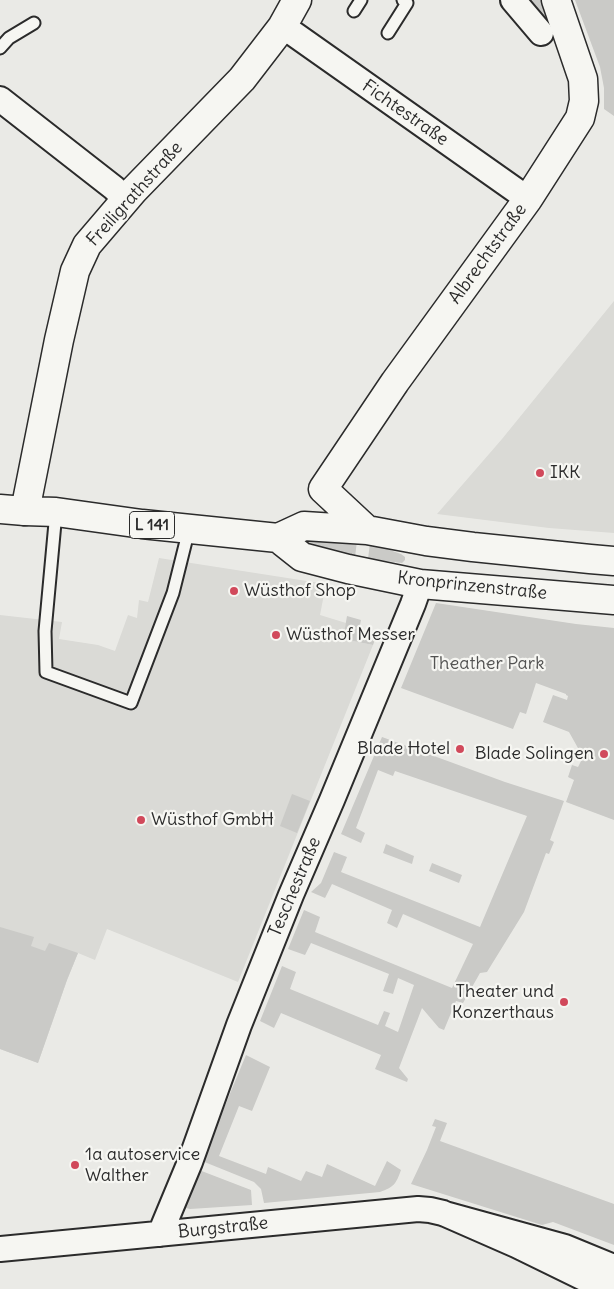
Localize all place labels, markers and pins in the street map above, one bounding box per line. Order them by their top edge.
place label: IKK [550,462,580,484]
marker: IKK [534,467,546,479]
place label: Wüsthof Shop [244,580,356,602]
marker: Wüsthof Shop [228,585,240,597]
place label: Wüsthof Messer [286,624,415,646]
marker: Wüsthof Messer [270,629,282,641]
place label: Blade Hotel [357,738,450,760]
marker: Blade Hotel [454,743,466,755]
place label: Blade Solingen [475,743,594,765]
marker: Blade Solingen [598,748,610,760]
place label: Wüsthof GmbH [151,809,274,831]
marker: Wüsthof GmbH [135,814,147,826]
place label: Theater und Konzerthaus [452,981,554,1024]
marker: Theater und Konzerthaus [558,996,570,1008]
place label: 1a autoservice Walther [85,1144,200,1186]
marker: 1a autoservice Walther [69,1159,81,1171]

